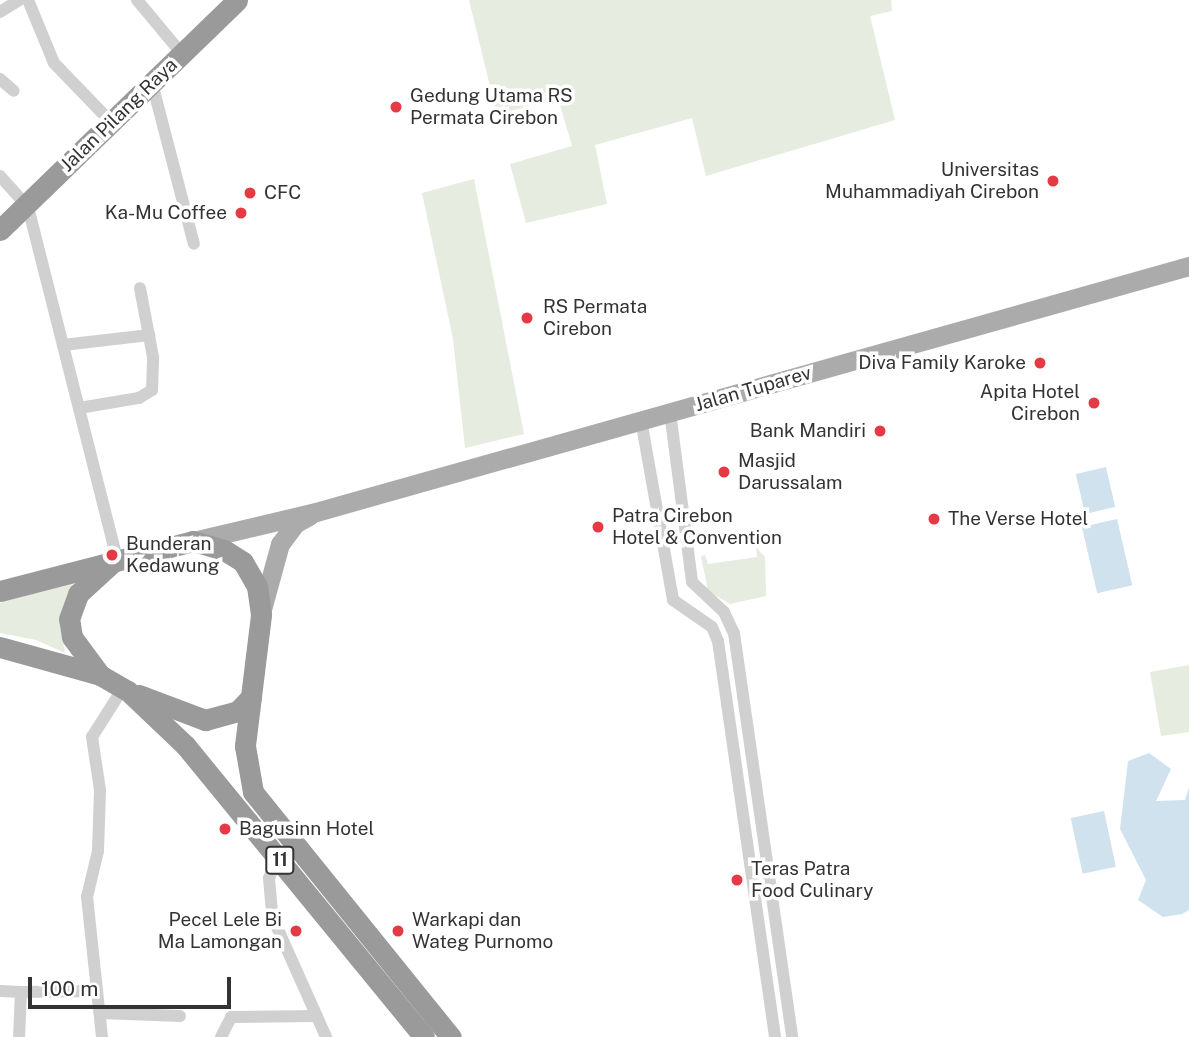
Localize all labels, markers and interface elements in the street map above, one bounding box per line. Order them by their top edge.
street label: Jalan Pilang Raya [56,54,182,176]
place label: Gedung Utama RS Permata Cirebon [410,85,573,129]
marker: Gedung Utama RS Permata Cirebon [388,99,404,115]
place label: Universitas Muhammadiyah Cirebon [825,159,1039,203]
marker: Universitas Muhammadiyah Cirebon [1045,173,1061,189]
place label: CFC [264,182,301,204]
marker: CFC [242,185,258,201]
place label: Ka-Mu Coffee [105,202,227,224]
marker: Ka-Mu Coffee [233,205,249,221]
place label: RS Permata Cirebon [543,296,647,340]
marker: RS Permata Cirebon [517,308,537,328]
place label: Diva Family Karoke [858,352,1026,374]
marker: Diva Family Karoke [1032,355,1048,371]
street label: Jalan Tuparev [692,361,814,417]
place label: Apita Hotel Cirebon [980,381,1080,425]
marker: Apita Hotel Cirebon [1086,395,1102,411]
place label: Bank Mandiri [750,420,866,442]
marker: Bank Mandiri [872,423,888,439]
place label: Masjid Darussalam [738,450,842,494]
marker: Masjid Darussalam [716,464,732,480]
place label: Patra Cirebon Hotel & Convention [612,505,782,549]
place label: The Verse Hotel [948,508,1089,530]
marker: The Verse Hotel [926,511,942,527]
marker: Patra Cirebon Hotel & Convention [590,519,606,535]
place label: Bunderan Kedawung [126,533,219,577]
marker: Bunderan Kedawung [104,547,120,563]
place label: Bagusinn Hotel [239,818,374,840]
marker: Bagusinn Hotel [217,821,233,837]
road number: 11 [264,846,296,874]
place label: Teras Patra Food Culinary [751,858,873,902]
marker: Teras Patra Food Culinary [729,872,745,888]
place label: Pecel Lele Bi Ma Lamongan [158,909,282,953]
place label: Warkapi dan Wateg Purnomo [412,909,553,953]
marker: Pecel Lele Bi Ma Lamongan [288,923,304,939]
marker: Warkapi dan Wateg Purnomo [390,923,406,939]
scale bar [32,964,234,1008]
text: 100 m [41,976,98,1001]

